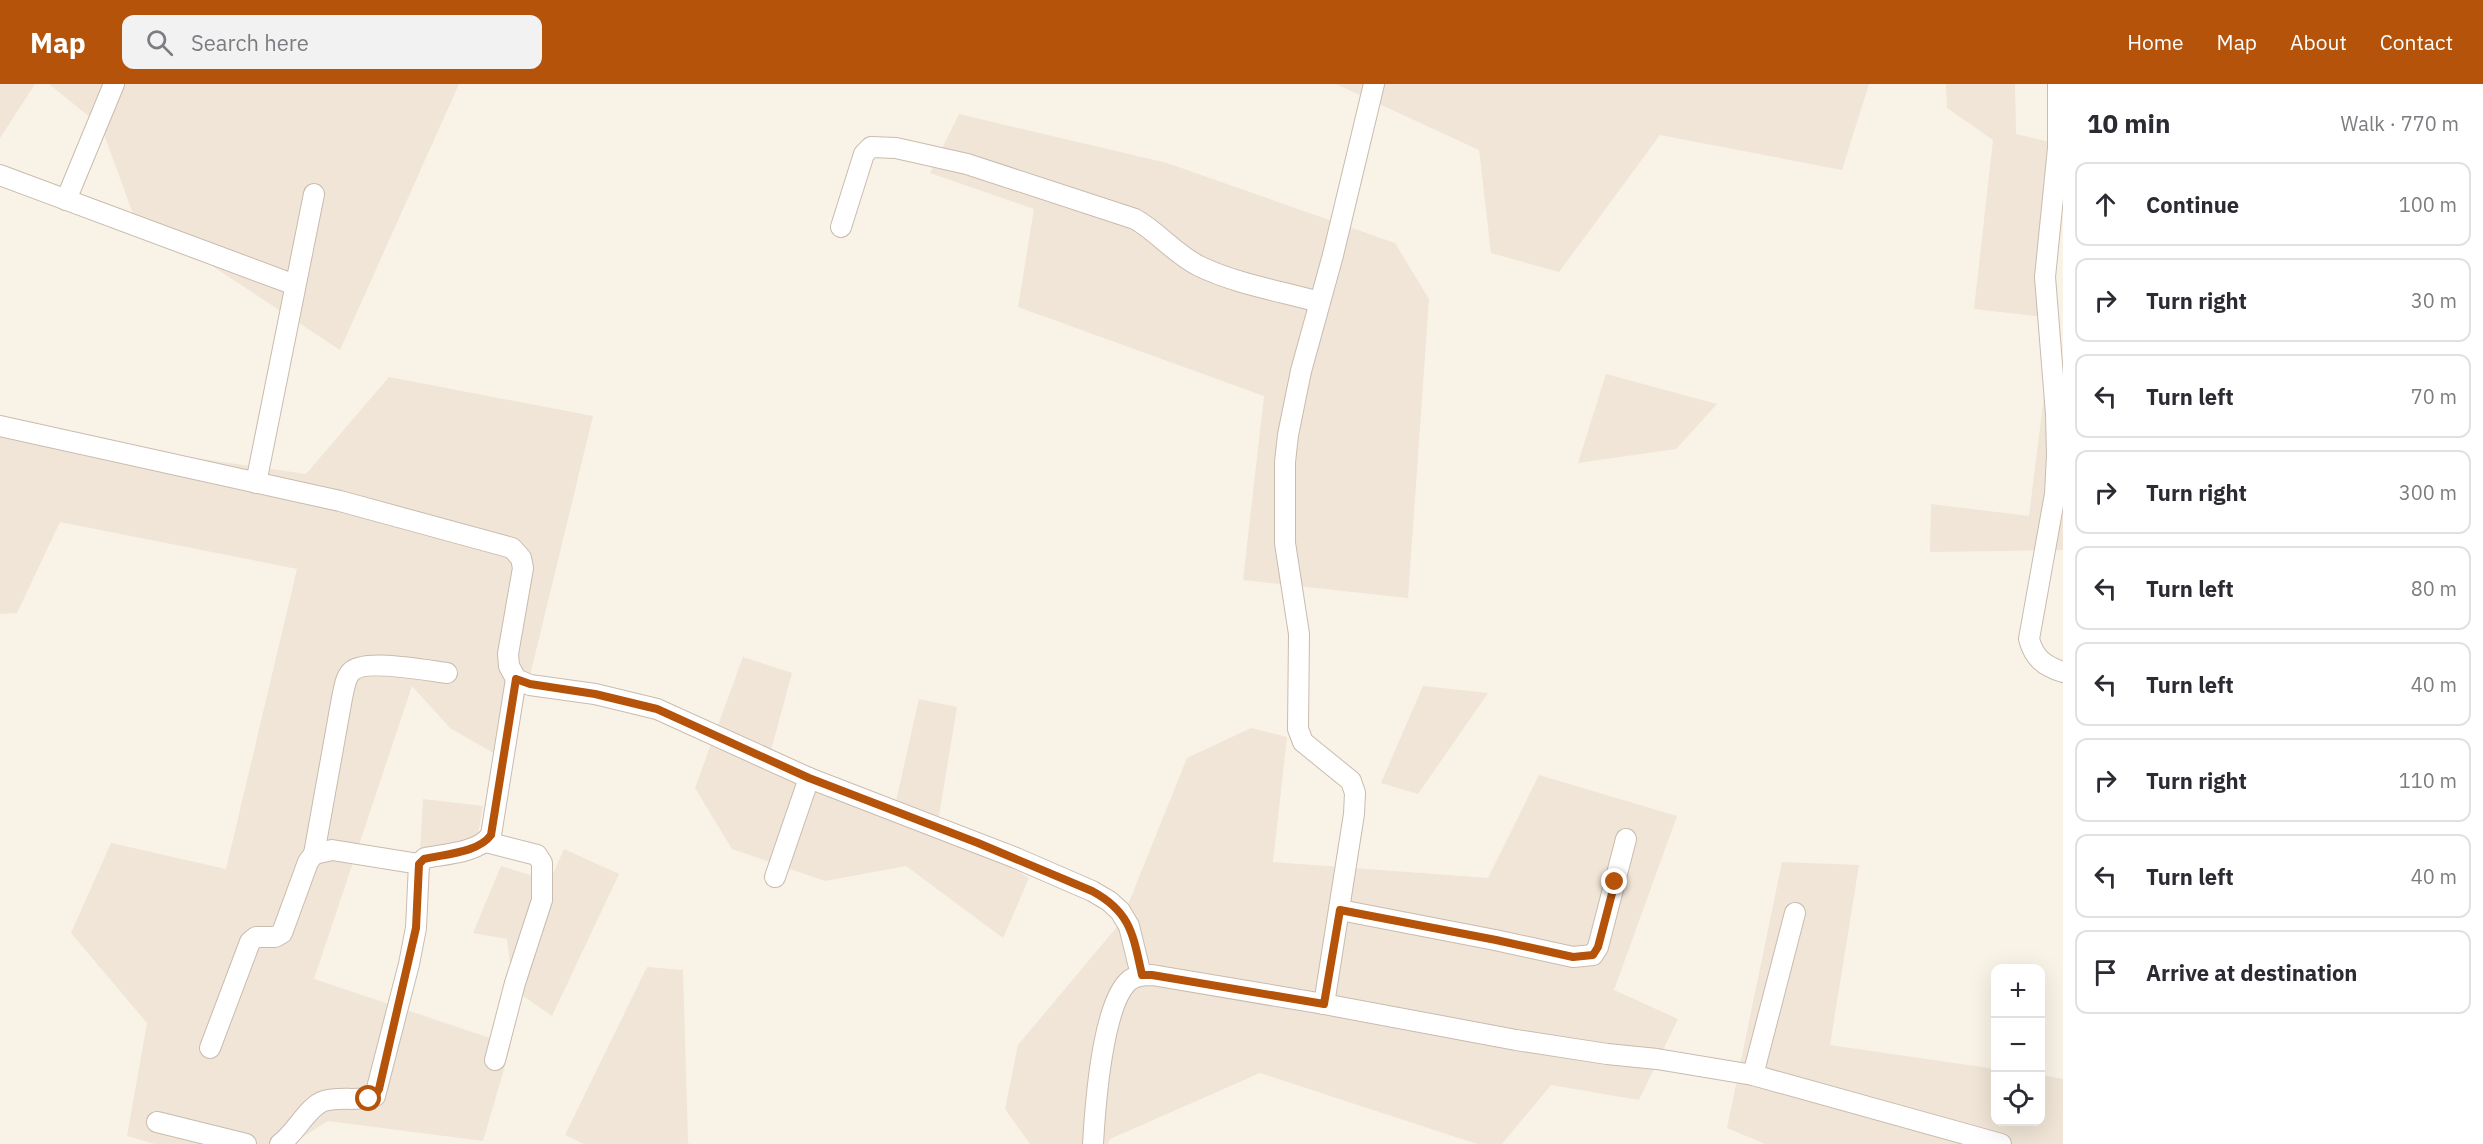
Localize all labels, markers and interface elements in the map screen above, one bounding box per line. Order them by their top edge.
search box [122,15,542,69]
text: Map [30,24,86,61]
icon: search [143,26,176,59]
text: Search here [191,28,309,57]
text: Home [2127,28,2184,56]
text: Map [2217,28,2257,56]
text: About [2290,28,2347,56]
text: Contact [2380,28,2453,56]
text: 10 min [2087,106,2171,140]
text: Walk · 770 m [2341,110,2459,137]
icon: ahead [2089,188,2122,221]
text: Continue [2146,190,2239,219]
text: 100 m [2399,191,2457,218]
icon: right [2089,284,2122,317]
text: Turn right [2146,286,2247,315]
text: 30 m [2411,287,2457,314]
icon: left [2089,380,2122,413]
text: Turn left [2146,382,2234,411]
text: 70 m [2411,383,2457,410]
icon: right [2089,476,2122,509]
text: Turn right [2146,478,2247,507]
text: 300 m [2399,479,2457,506]
icon: left [2089,572,2122,605]
text: Turn left [2146,574,2234,603]
text: 80 m [2411,575,2457,602]
icon: left [2089,668,2122,701]
text: Turn left [2146,670,2234,699]
text: 40 m [2411,671,2457,698]
icon: right [2089,764,2122,797]
text: Turn right [2146,766,2247,795]
text: 110 m [2399,767,2457,794]
icon: left [2089,860,2122,893]
text: Turn left [2146,862,2234,891]
text: 40 m [2411,863,2457,890]
route end [1601,868,1627,894]
icon: arrive [2089,956,2122,989]
text: Arrive at destination [2146,958,2357,987]
map controls [1991,964,2045,1126]
button: + [1991,964,2045,1018]
button: − [1991,1018,2045,1072]
button: locate [1991,1072,2045,1126]
route start [355,1085,381,1111]

